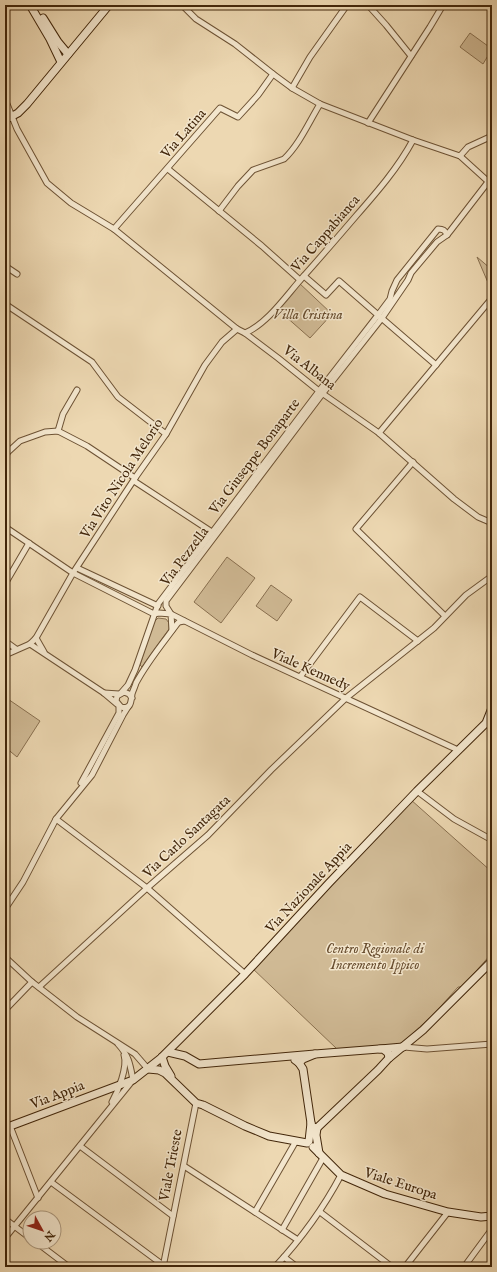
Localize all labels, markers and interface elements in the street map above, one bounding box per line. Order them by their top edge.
street label: Via Latina [157,104,211,163]
street label: Via Cappabianca [287,191,365,277]
park label: Villa Cristina [273,306,343,324]
street label: Via Albana [278,341,340,395]
street label: Via Giuseppe Bonaparte [205,395,305,519]
street label: Via Vito Nicola Melorio [76,415,168,543]
street label: Via Pezzella [156,523,213,591]
street label: Viale Kennedy [267,644,353,695]
street label: Via Carlo Santagata [138,791,235,883]
street label: Via Nazionale Appia [261,837,356,938]
park label: Centro Regionale di Incremento Ippico [326,940,425,974]
street label: Via Appia [27,1076,88,1114]
street label: Viale Trieste [155,1127,187,1204]
street label: Viale Europa [361,1163,440,1204]
north arrow [22,1210,62,1250]
text: N [40,1227,58,1244]

